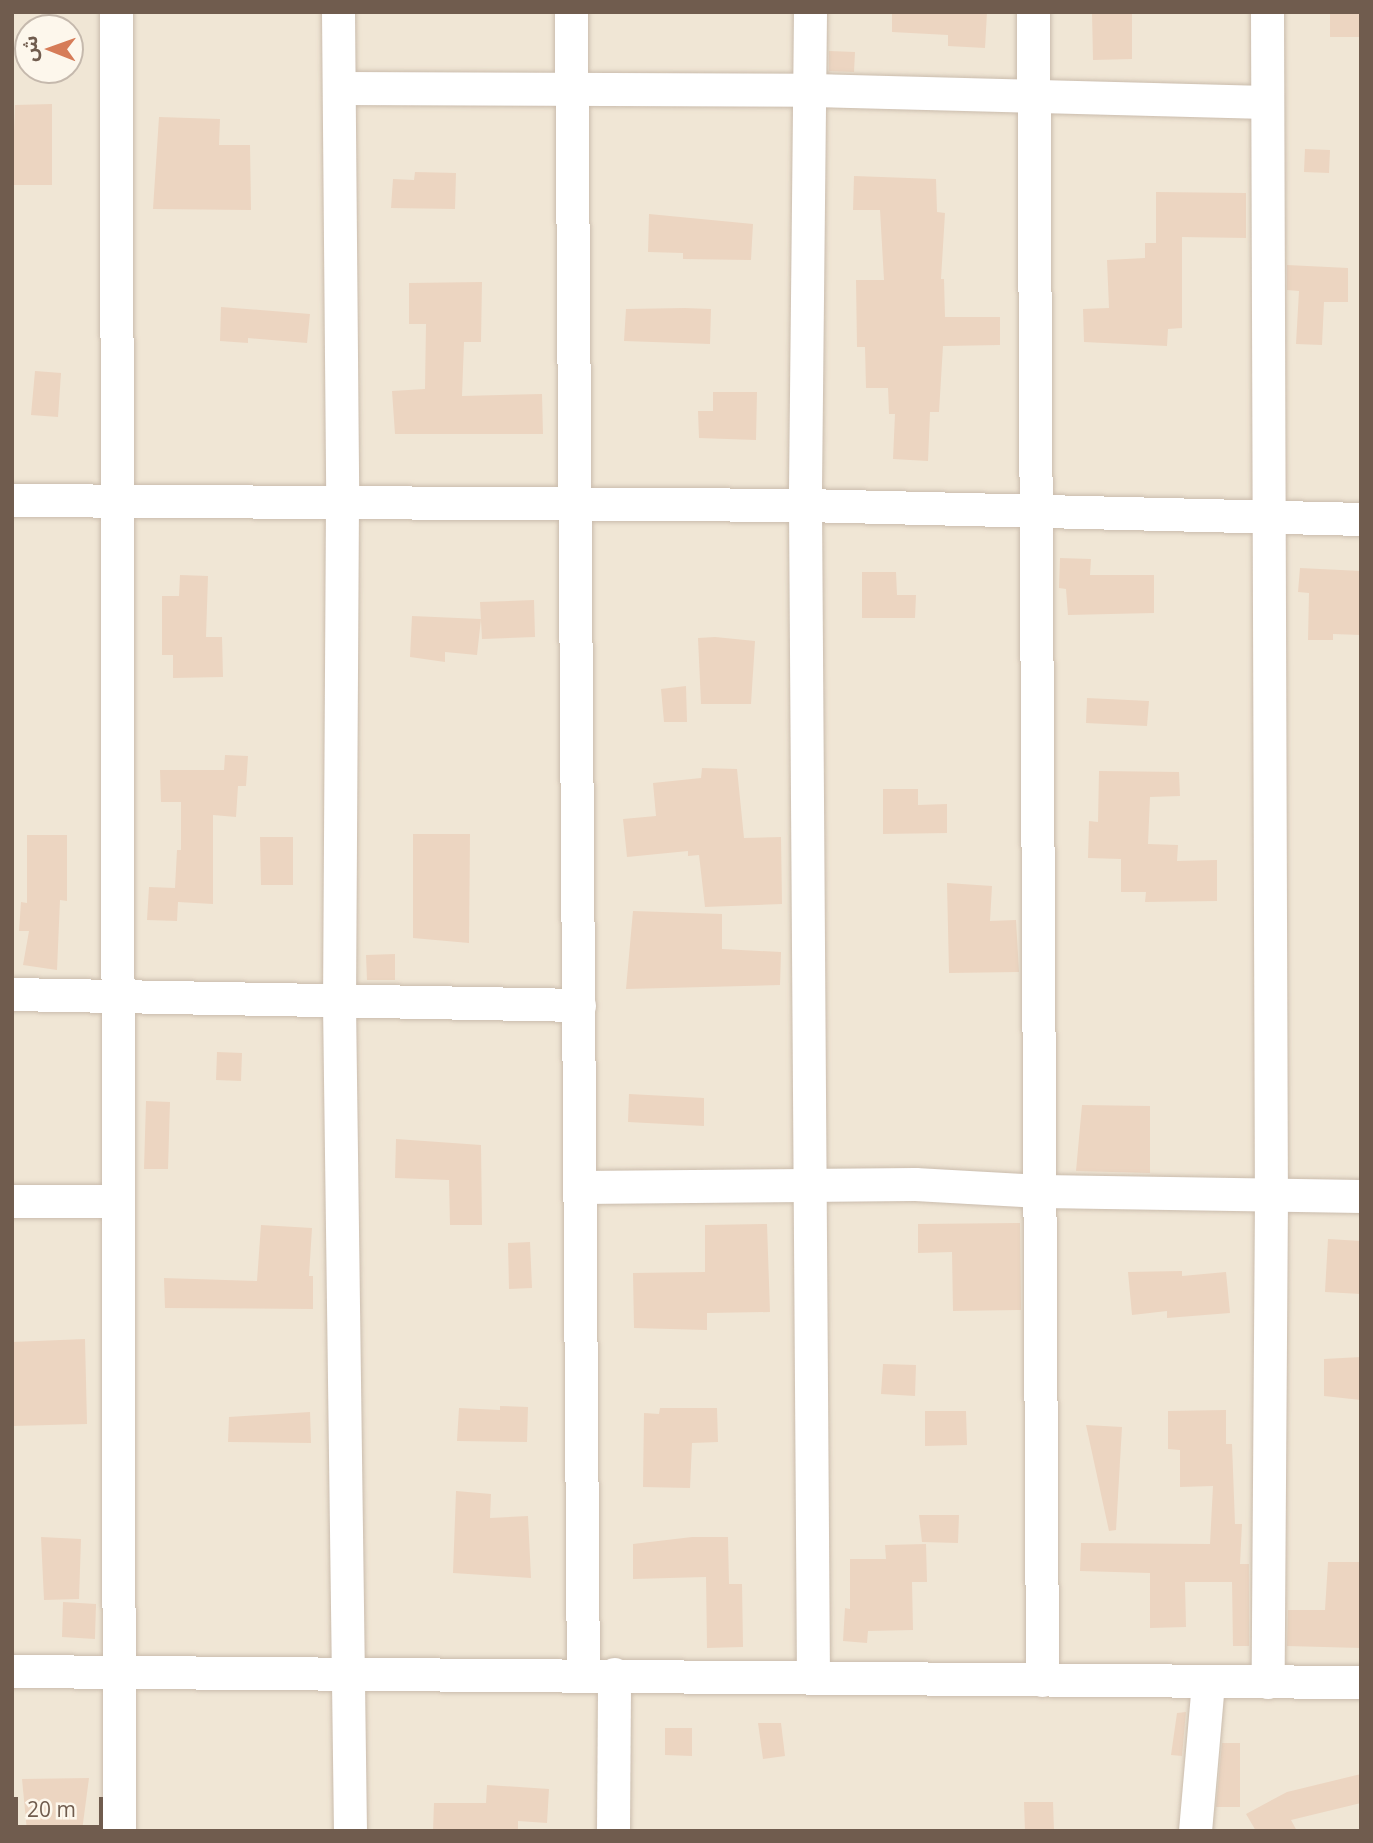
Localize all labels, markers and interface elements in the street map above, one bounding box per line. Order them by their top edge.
north arrow [14,14,84,84]
text: ش [17,35,43,62]
scale bar [18,1784,107,1828]
text: 20 m [27,1795,76,1823]

